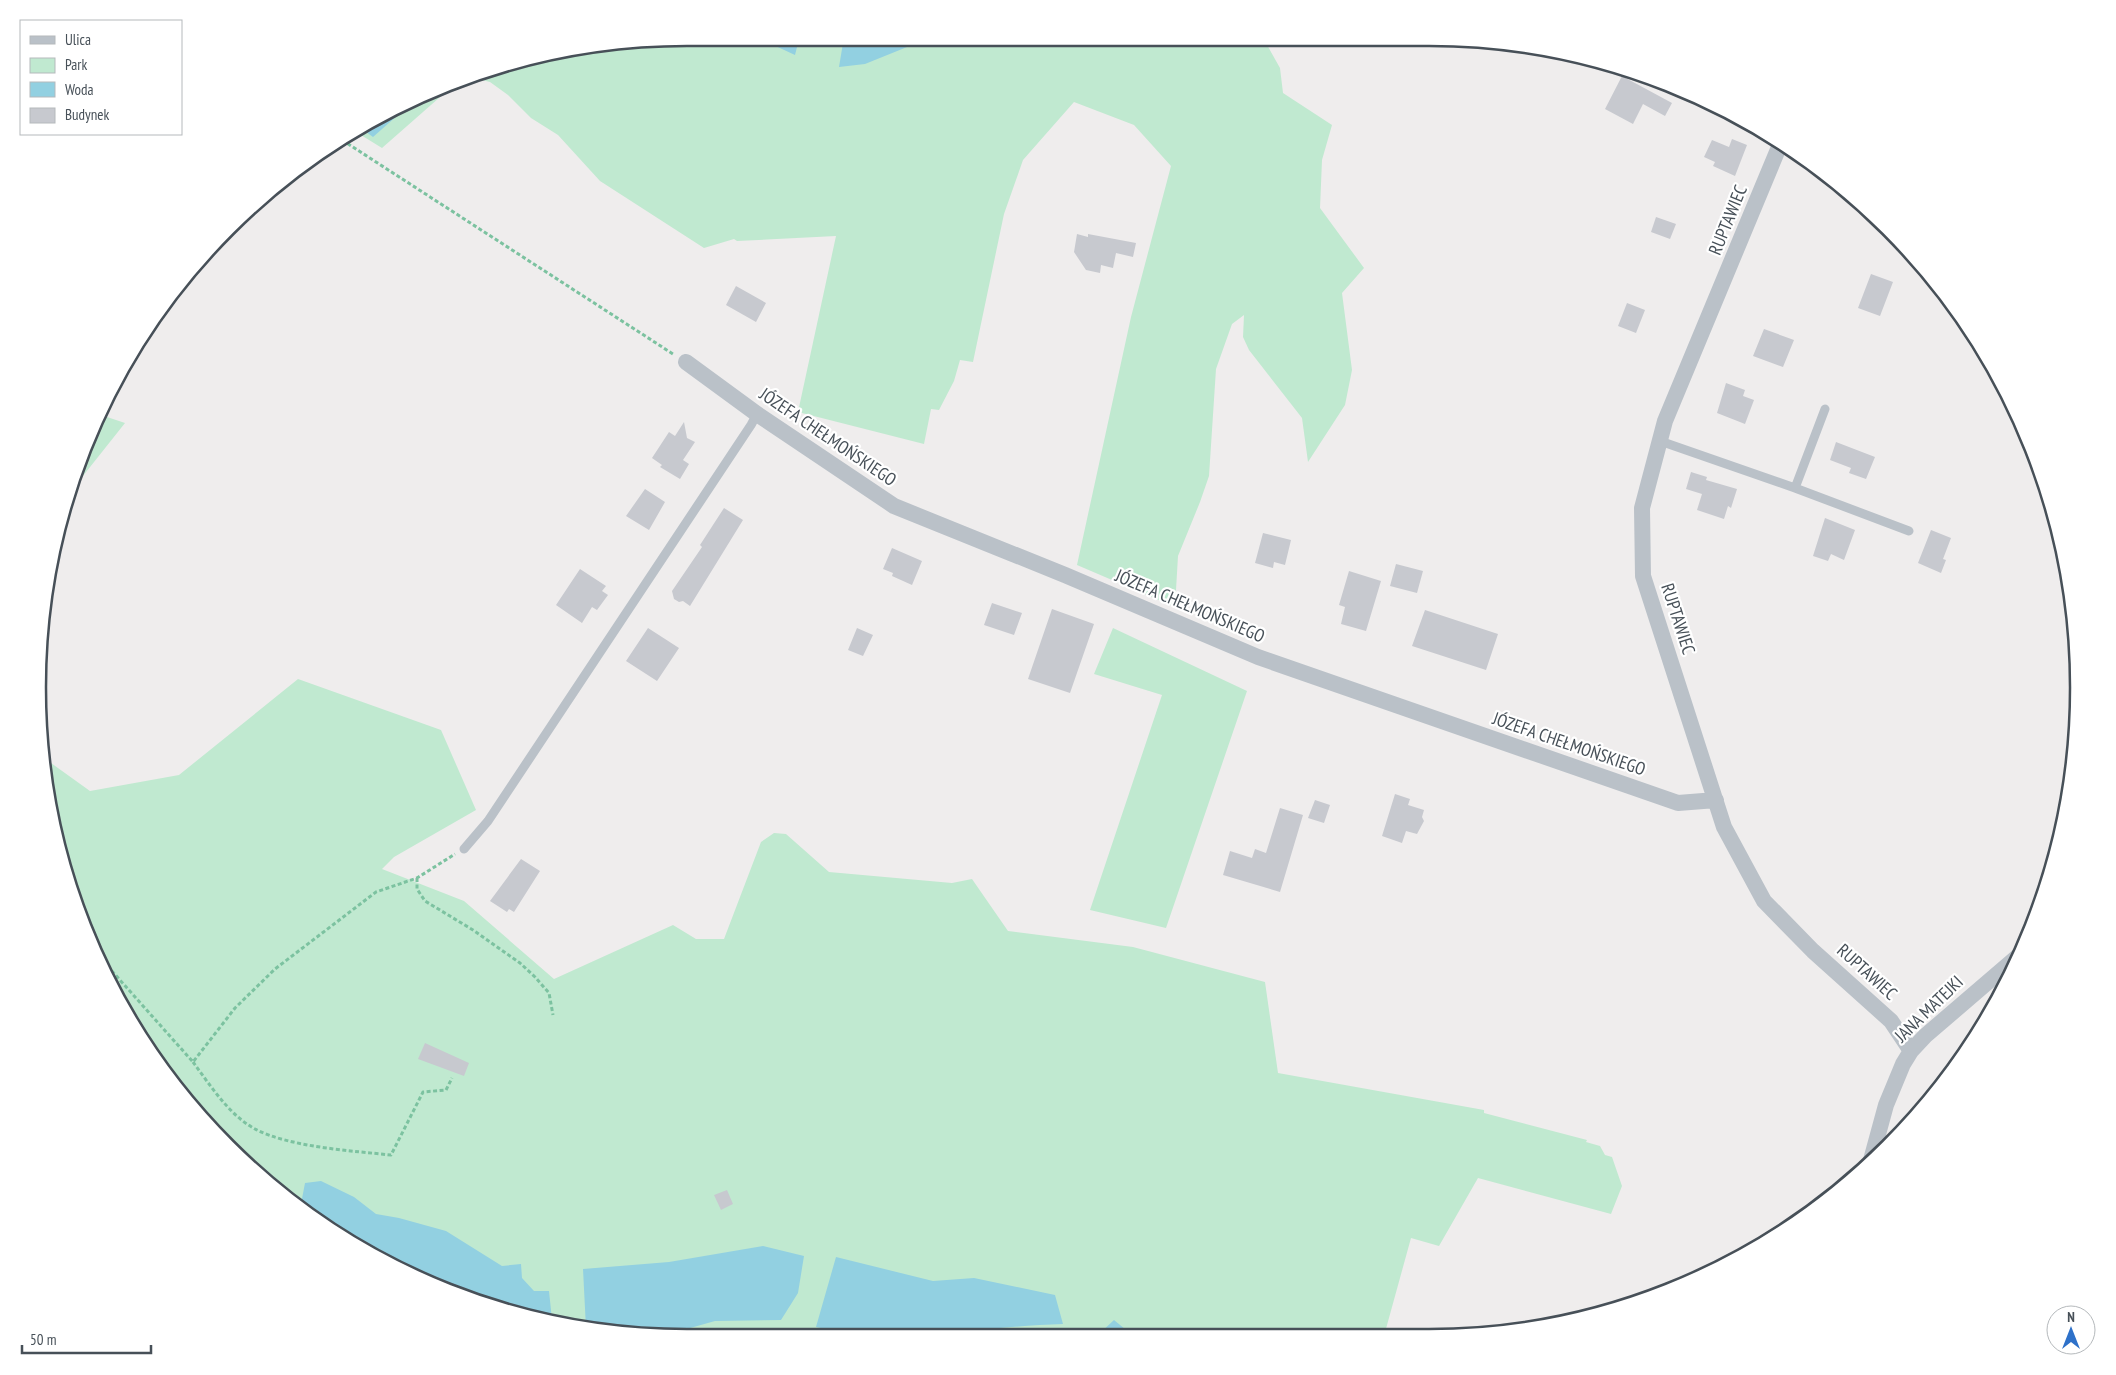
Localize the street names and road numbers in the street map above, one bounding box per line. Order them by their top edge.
street label: RUPTAWIEC [1703,182,1752,258]
street label: JÓZEFA CHEŁMOŃSKIEGO [755,382,901,491]
street label: JÓZEFA CHEŁMOŃSKIEGO [1111,563,1268,647]
street label: RUPTAWIEC [1656,580,1701,657]
street label: JÓZEFA CHEŁMOŃSKIEGO [1489,706,1649,780]
street label: RUPTAWIEC [1832,939,1902,1005]
street label: JANA MATEJKI [1889,970,1968,1048]

